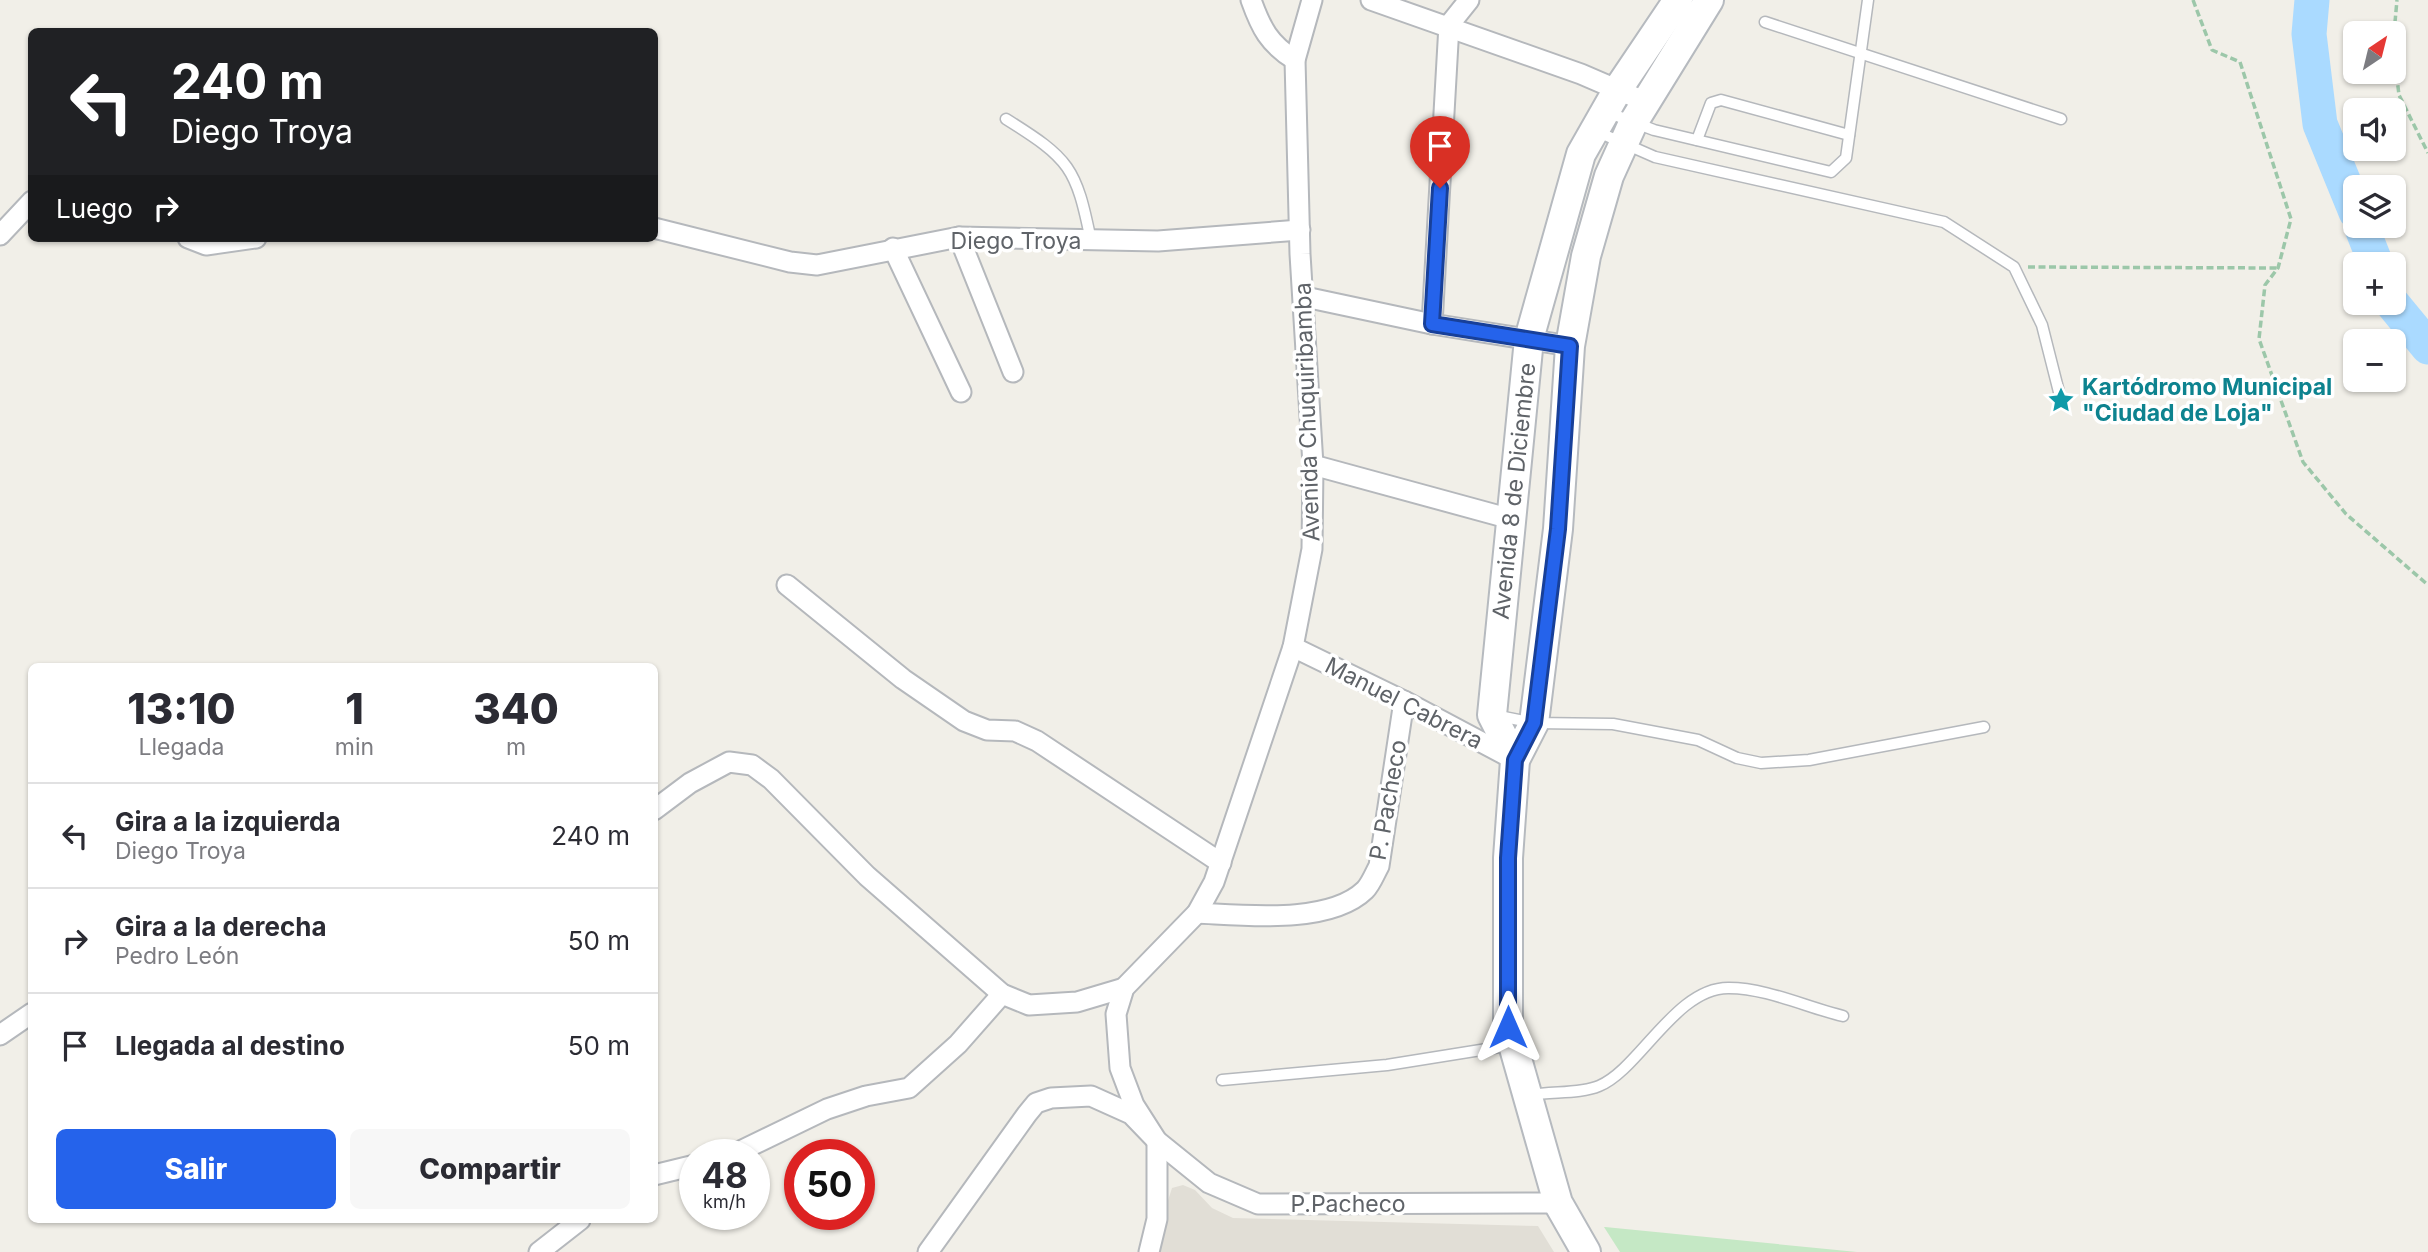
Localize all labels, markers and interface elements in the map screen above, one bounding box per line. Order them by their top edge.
north arrow [2343,21,2406,84]
map controls [2343,21,2406,392]
text: 240 m [171,52,324,111]
icon: left [56,56,147,147]
button: sound [2343,98,2406,161]
text: Diego Troya [171,112,353,151]
pin [1410,116,1470,188]
icon: arrive [1421,127,1459,165]
button: layers [2343,175,2406,238]
icon: right [147,189,185,227]
text: Luego [56,193,133,224]
street label: Diego Troya [951,227,1081,255]
button: + [2343,252,2406,315]
street label: Avenida Chuquiribamba [1288,282,1326,542]
button: − [2343,329,2406,392]
street label: Avenida 8 de Diciembre [1487,361,1541,621]
place label: Kartódromo Municipal "Ciudad de Loja" [2082,373,2332,427]
place icon: Kartódromo Municipal "Ciudad de Loja" [2046,385,2076,415]
street label: Manuel Cabrera [1320,651,1488,755]
text: 13:10 [127,683,236,734]
text: 1 [345,683,364,734]
text: 340 [473,683,559,734]
text: Llegada [138,733,224,761]
text: min [335,733,374,761]
text: m [506,733,526,761]
street label: P. Pacheco [1364,738,1412,862]
text: Gira a la izquierda [115,806,341,837]
icon: left [56,817,94,855]
text: 240 m [551,820,630,851]
text: Diego Troya [115,837,246,865]
text: Gira a la derecha [115,911,327,942]
icon: right [56,922,94,960]
text: 50 m [568,925,630,956]
text: Pedro León [115,942,239,970]
position arrow [1471,990,1545,1064]
icon: arrive [56,1027,94,1065]
text: Llegada al destino [115,1030,345,1061]
text: 50 m [568,1030,630,1061]
button: Salir [56,1129,336,1209]
button: Compartir [350,1129,630,1209]
speed limit sign: 50 [784,1139,875,1230]
text: 48 [701,1154,748,1196]
street label: P.Pacheco [1290,1190,1406,1218]
text: km/h [703,1191,746,1212]

